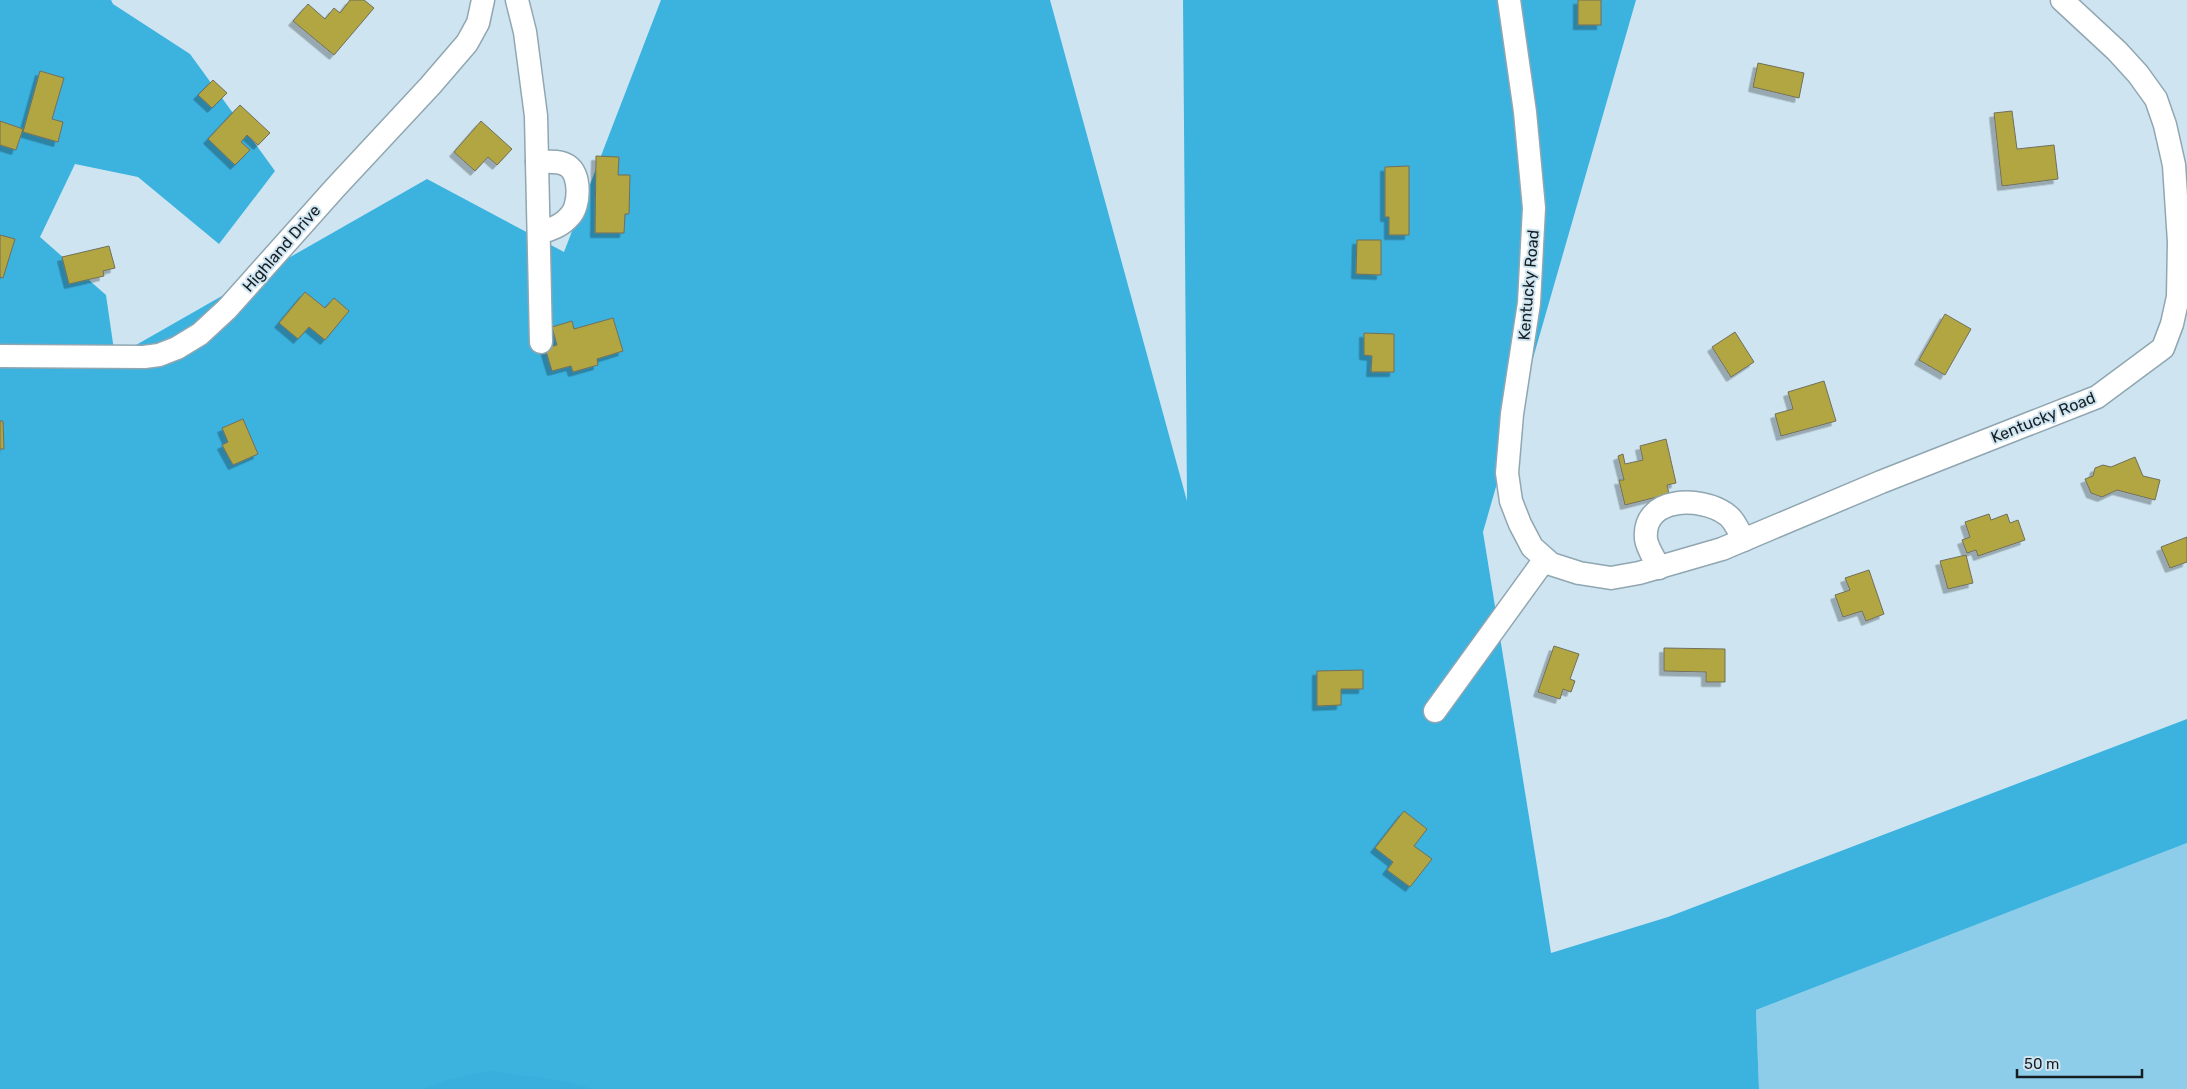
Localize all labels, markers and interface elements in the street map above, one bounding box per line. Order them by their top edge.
street label: Highland Drive [238,201,324,296]
street label: Kentucky Road [1514,229,1543,341]
street label: Kentucky Road [1988,388,2098,447]
scale bar [2017,1046,2142,1078]
text: 50 m [2024,1055,2059,1073]

